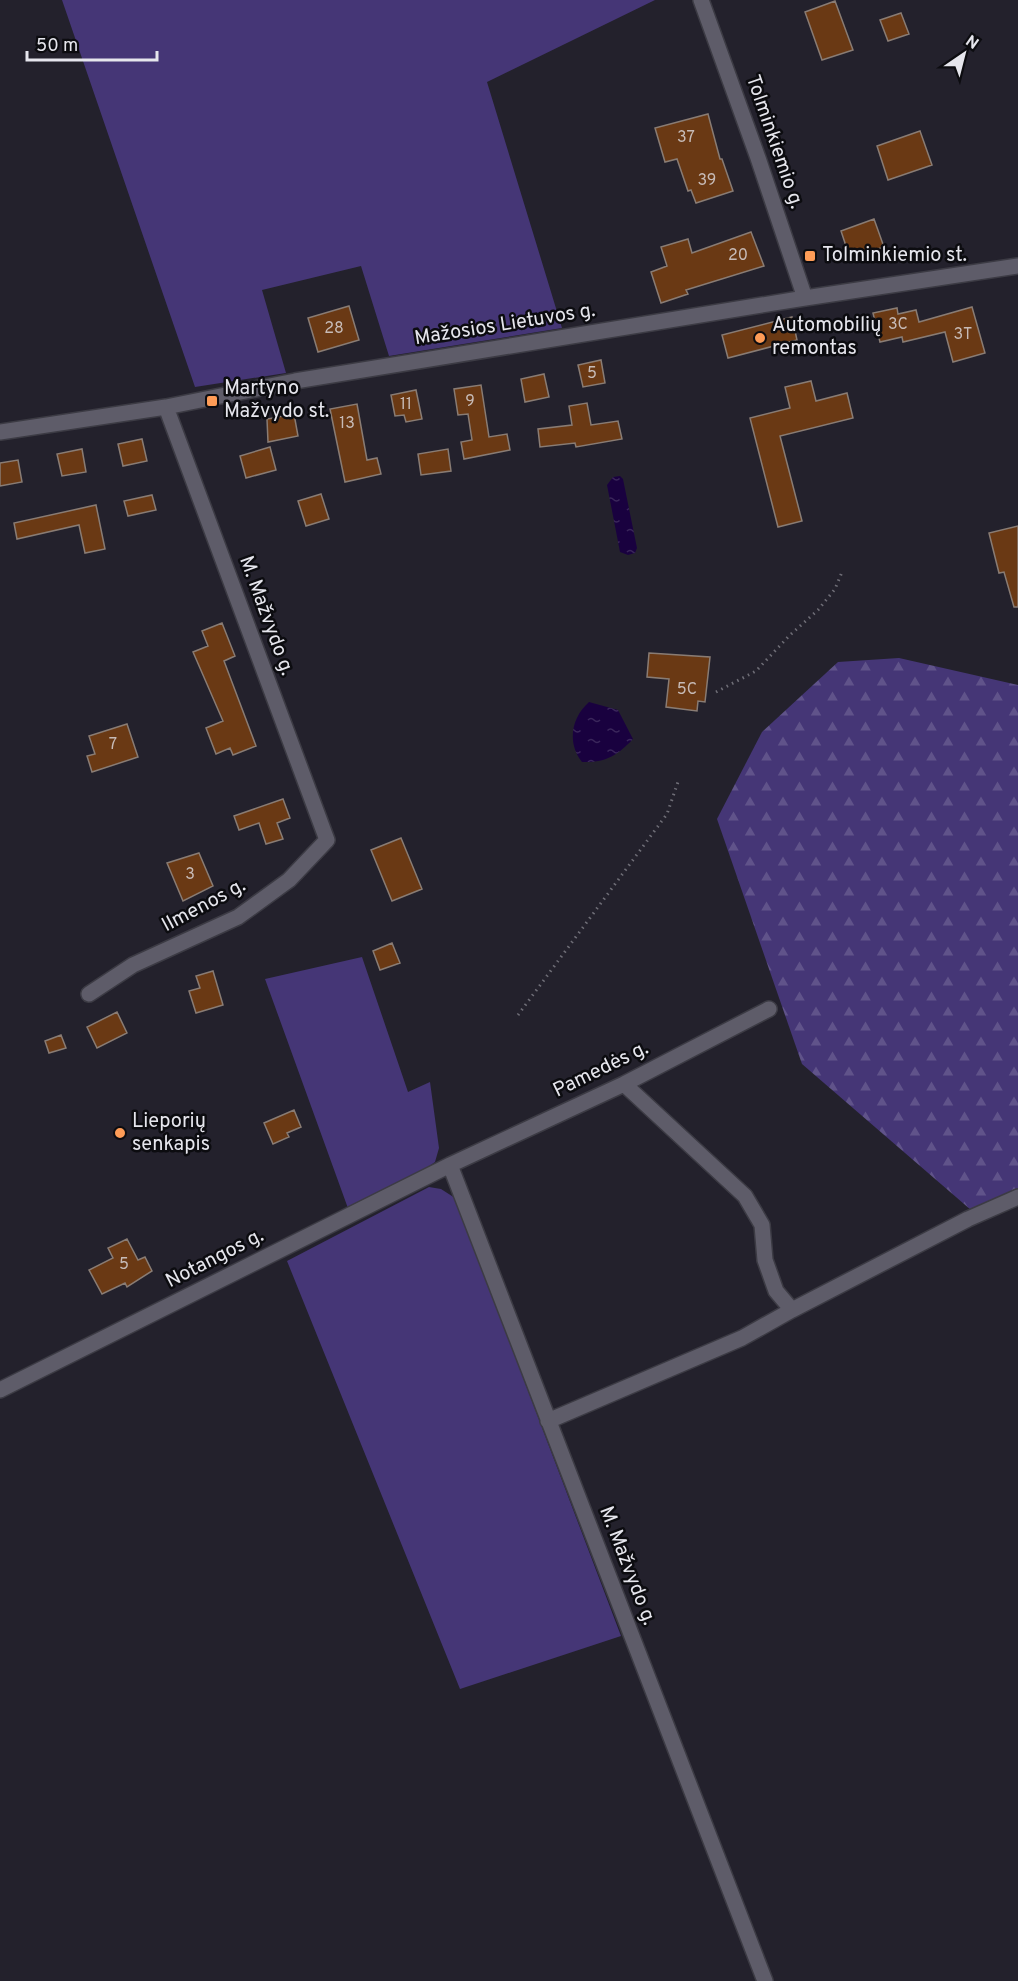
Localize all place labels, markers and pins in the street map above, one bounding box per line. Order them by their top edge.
place label: Tolminkiemio st. [822,243,967,269]
marker: Tolminkiemio st. [803,249,817,263]
place label: Automobilių remontas [772,313,881,362]
marker: Automobilių remontas [753,331,767,345]
place label: Martyno Mažvydo st. [224,376,329,425]
marker: Martyno Mažvydo st. [205,394,219,408]
place label: Lieporių senkapis [132,1109,210,1158]
marker: Lieporių senkapis [113,1126,127,1140]

